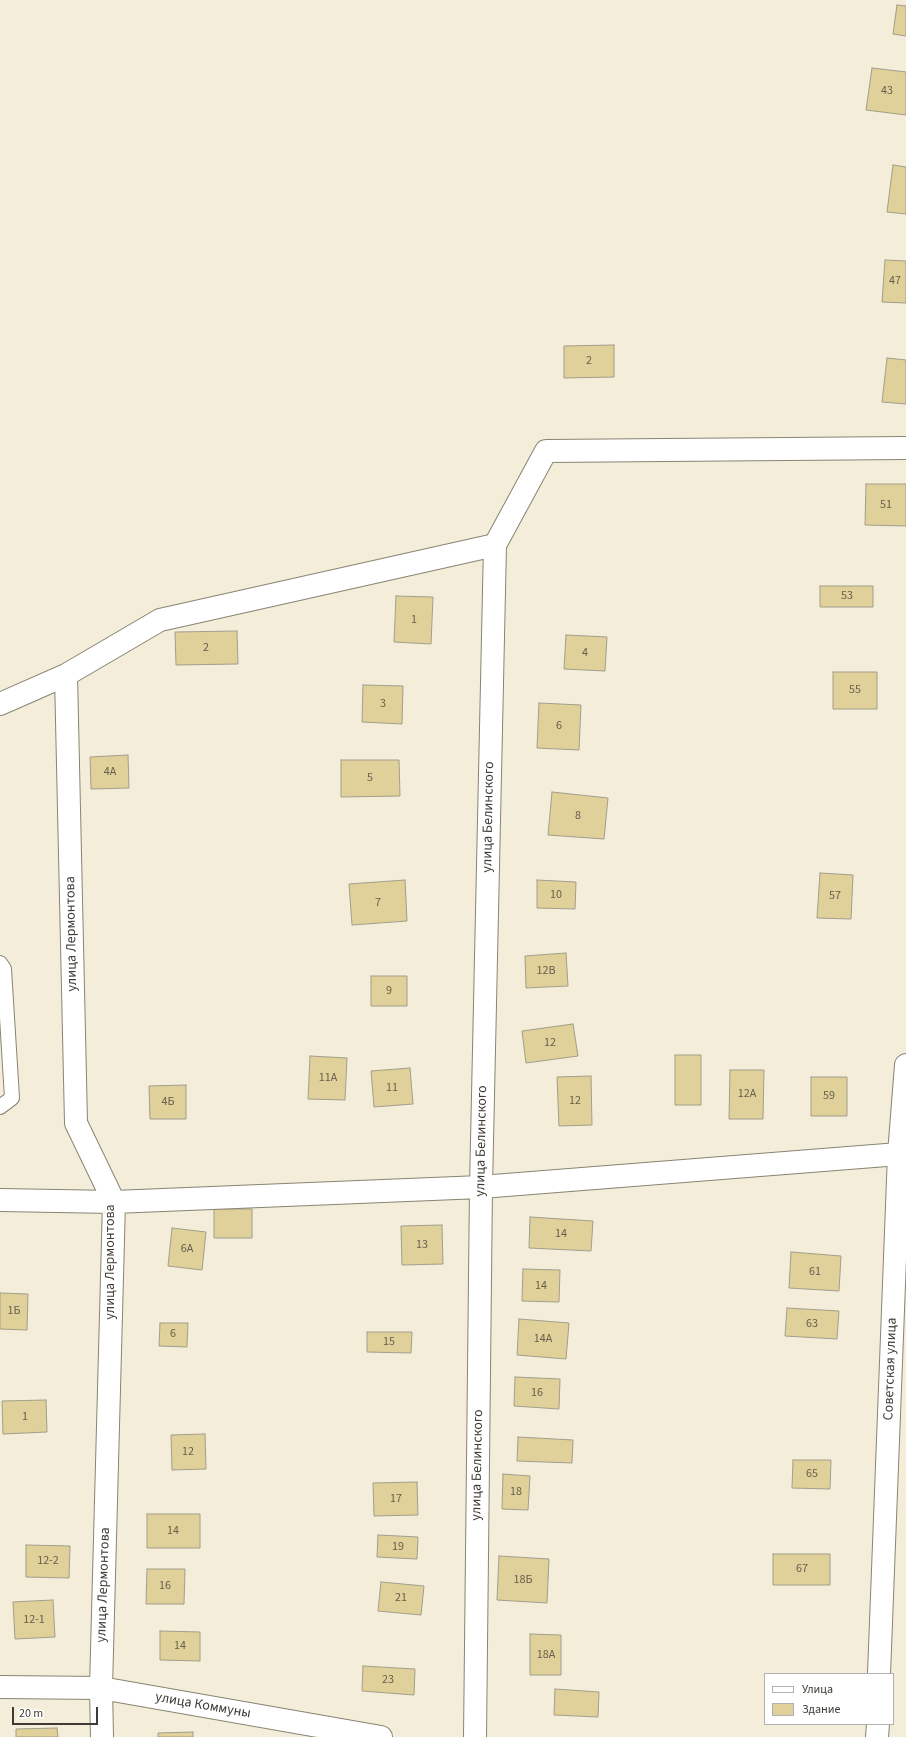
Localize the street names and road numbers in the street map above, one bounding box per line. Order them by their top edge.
street label: улица Белинского [480,761,498,873]
street label: улица Лермонтова [63,876,81,992]
street label: улица Белинского [473,1085,491,1197]
street label: улица Лермонтова [103,1204,119,1320]
street label: Советская улица [881,1317,901,1421]
street label: улица Белинского [469,1409,487,1521]
street label: улица Лермонтова [94,1527,114,1643]
street label: улица Коммуны [154,1689,252,1723]

